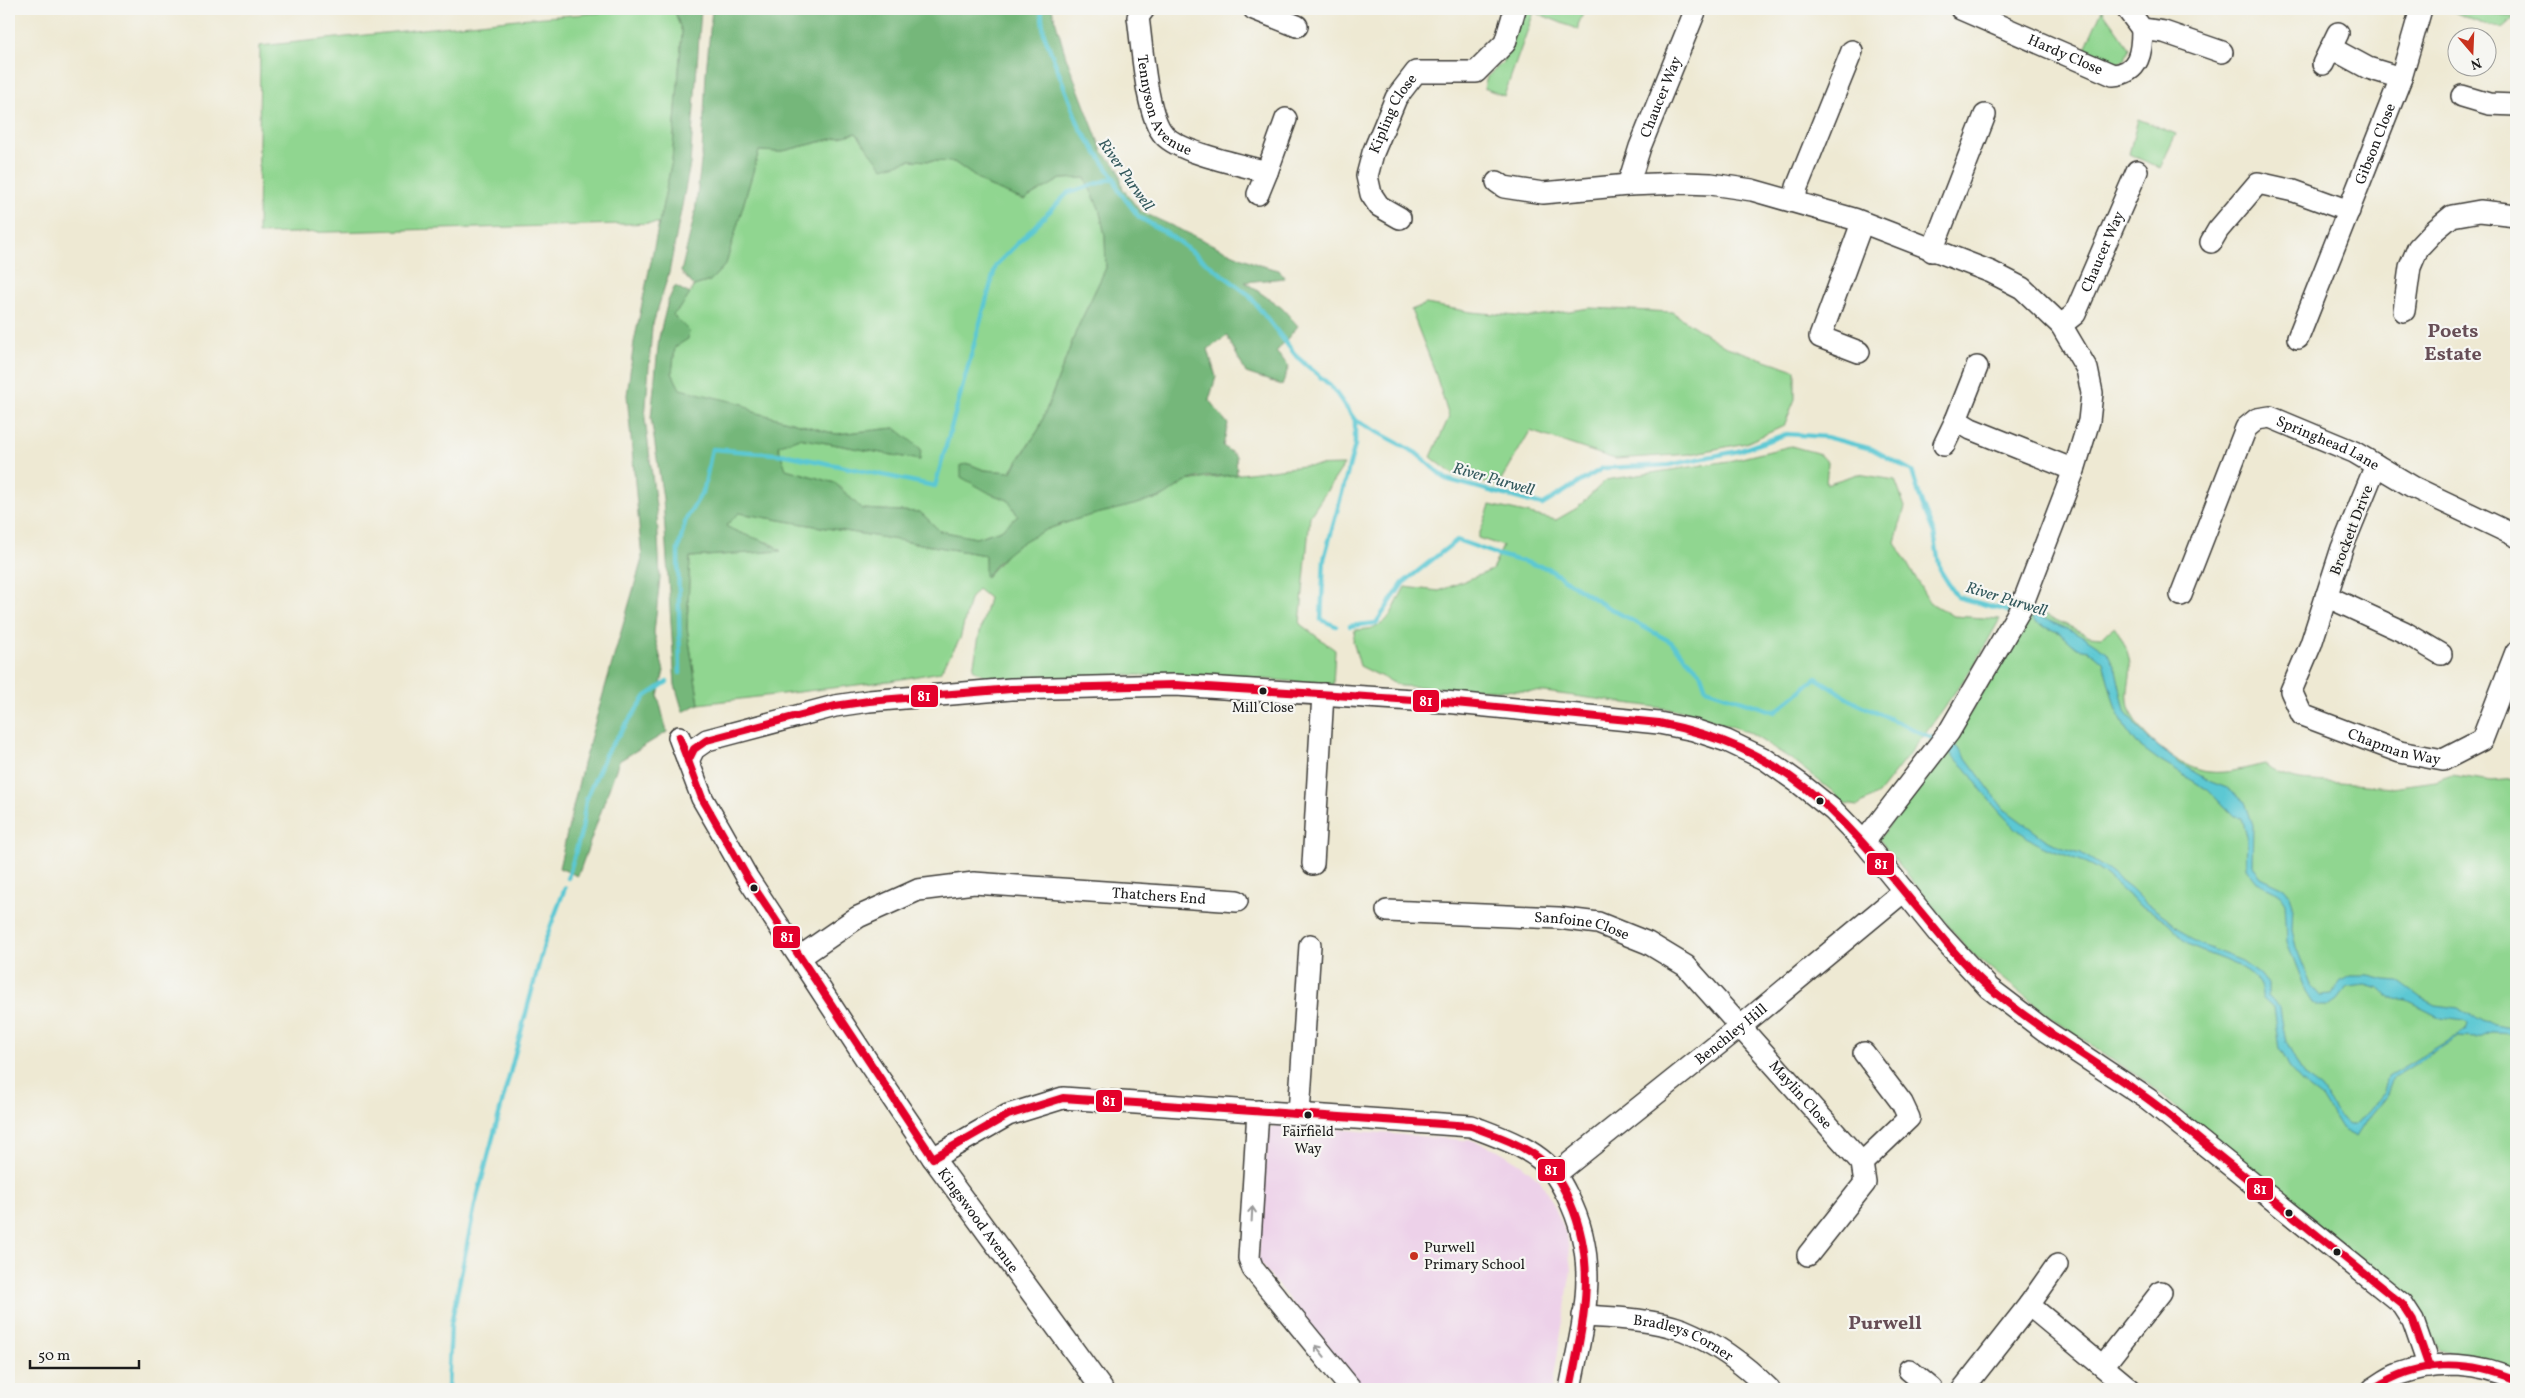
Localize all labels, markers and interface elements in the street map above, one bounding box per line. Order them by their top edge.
north arrow [2448,28,2498,78]
street label: Hardy Close [2024,30,2106,81]
text: N [2468,52,2484,74]
street label: Chaucer Way [1636,53,1688,141]
street label: Tennyson Avenue [1131,54,1195,162]
street label: Kipling Close [1365,70,1423,157]
street label: Gibson Close [2351,100,2402,188]
water label: River Purwell [1092,134,1158,216]
street label: Chaucer Way [2077,208,2130,296]
district label: Poets Estate [2424,318,2482,369]
street label: Springhead Lane [2273,412,2383,477]
water label: River Purwell [1450,458,1537,502]
street label: Brockett Drive [2326,482,2379,579]
water label: River Purwell [1963,577,2050,623]
line badge: 81 [910,684,939,708]
marker: Mill Close [1258,686,1268,696]
text: 81 [917,688,931,707]
line badge: 81 [1412,689,1440,713]
text: 81 [1419,693,1433,712]
place label: Mill Close [1232,699,1294,718]
street label: Chapman Way [2344,724,2442,771]
unlabelled marker [1815,796,1825,806]
line badge: 81 [1866,852,1895,876]
text: 81 [1874,856,1888,875]
unlabelled marker [749,883,759,893]
street label: Thatchers End [1111,883,1207,911]
street label: Sanfoine Close [1534,908,1632,946]
line badge: 81 [772,925,801,949]
text: 81 [780,929,794,948]
street label: Benchley Hill [1691,999,1772,1071]
street label: Maylin Close [1763,1056,1836,1135]
line badge: 81 [1095,1089,1123,1113]
text: 81 [1102,1093,1116,1112]
marker: Fairfield Way [1303,1110,1313,1120]
place label: Fairfield Way [1282,1123,1334,1159]
line badge: 81 [1537,1158,1566,1182]
text: 81 [1544,1162,1558,1181]
street label: Kingswood Avenue [932,1164,1023,1278]
line badge: 81 [2246,1177,2274,1201]
text: 81 [2253,1181,2267,1200]
one-way arrow [1247,1206,1256,1222]
unlabelled marker [2284,1208,2294,1218]
place label: Purwell Primary School [1424,1238,1525,1276]
unlabelled marker [2332,1247,2342,1257]
marker: Purwell Primary School [1408,1250,1420,1262]
district label: Purwell [1848,1310,1922,1338]
street label: Bradleys Corner [1632,1311,1737,1367]
scale bar [30,1338,139,1370]
one-way arrow [1315,1345,1326,1358]
text: 50 m [38,1346,70,1367]

